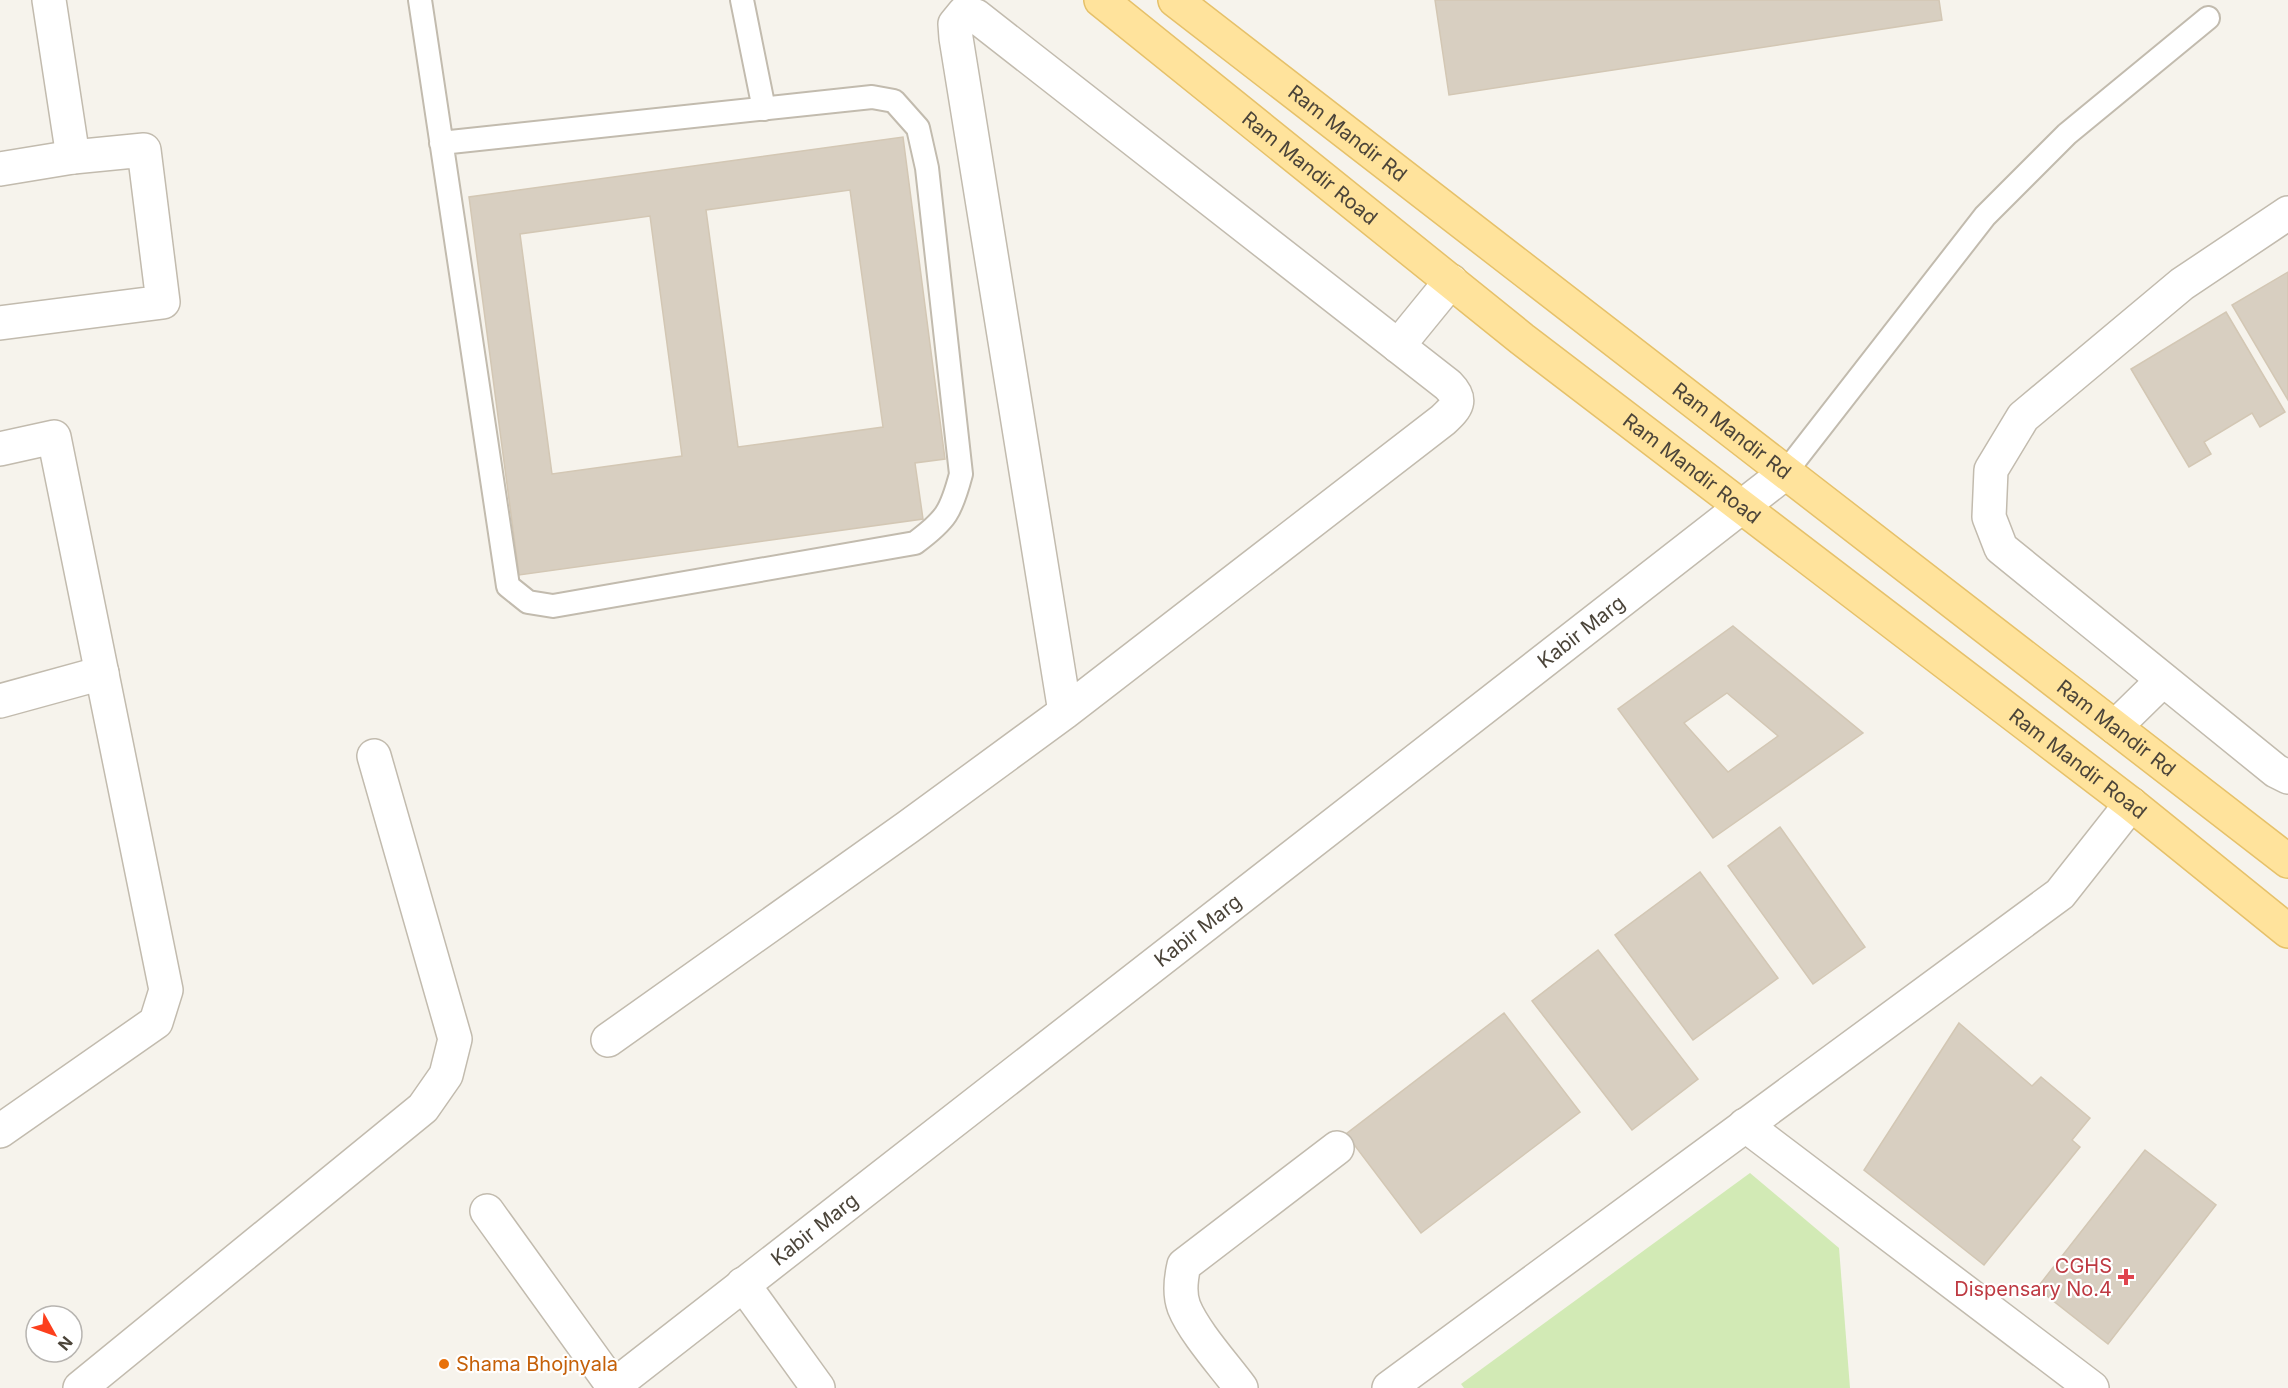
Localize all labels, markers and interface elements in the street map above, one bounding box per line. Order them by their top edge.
street label: Ram Mandir Rd [1283,80,1411,187]
street label: Ram Mandir Road [1237,106,1382,230]
street label: Ram Mandir Rd [1668,377,1796,484]
street label: Ram Mandir Road [1618,408,1765,529]
street label: Kabir Marg [1533,591,1629,673]
street label: Ram Mandir Rd [2052,675,2180,781]
street label: Ram Mandir Road [2004,703,2151,824]
street label: Kabir Marg [1150,889,1246,972]
street label: Kabir Marg [766,1188,863,1271]
place label: CGHS Dispensary No.4 [1954,1254,2112,1301]
marker: CGHS Dispensary No.4 [2117,1268,2135,1286]
north arrow [24,1304,84,1364]
text: N [54,1333,77,1355]
place label: Shama Bhojnyala [456,1352,618,1376]
marker: Shama Bhojnyala [437,1357,451,1371]

